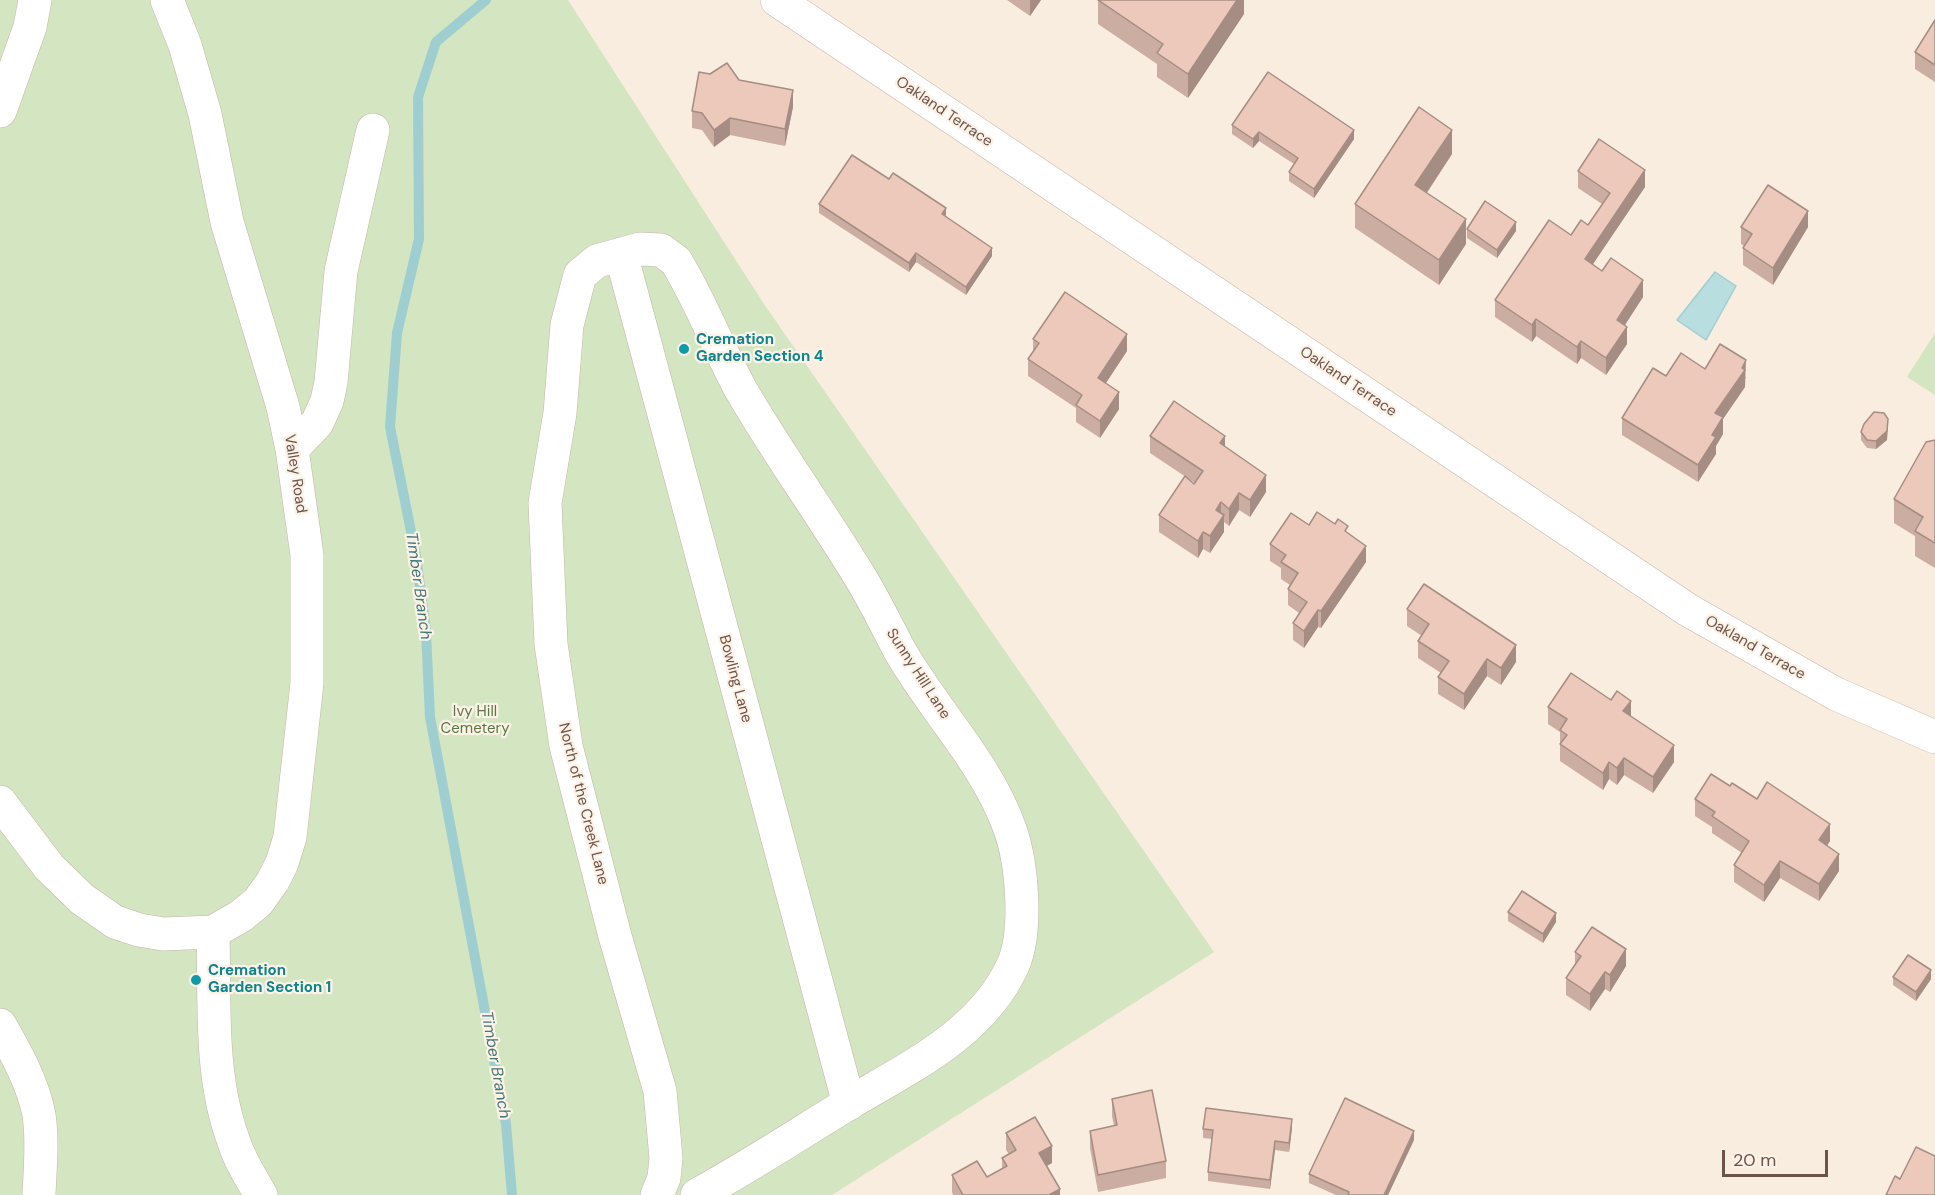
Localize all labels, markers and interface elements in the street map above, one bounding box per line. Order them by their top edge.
street label: Oakland Terrace [892,73,996,151]
place label: Cremation Garden Section 4 [696,331,824,366]
marker: Cremation Garden Section 4 [677,342,691,356]
street label: Oakland Terrace [1296,343,1400,421]
street label: Valley Road [280,433,310,515]
water label: Timber Branch [401,531,435,641]
street label: Oakland Terrace [1702,612,1808,684]
street label: Sunny Hill Lane [882,625,954,723]
street label: Bowling Lane [715,633,755,725]
park label: Ivy Hill Cemetery [441,703,509,738]
street label: North of the Creek Lane [554,721,612,887]
place label: Cremation Garden Section 1 [208,962,331,997]
marker: Cremation Garden Section 1 [189,973,203,987]
water label: Timber Branch [476,1010,514,1120]
scale bar [1725,1138,1832,1176]
text: 20 m [1733,1148,1776,1172]

